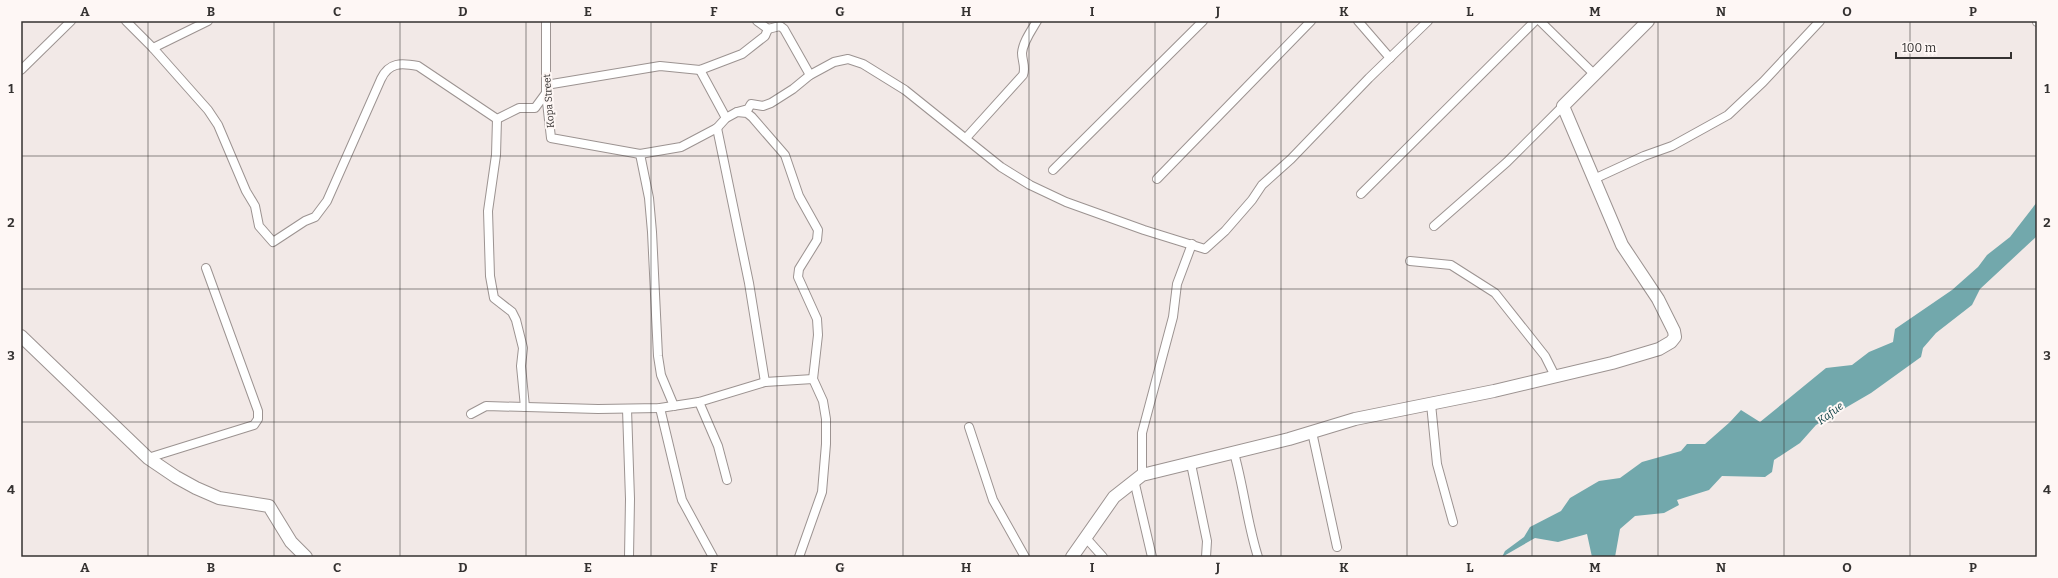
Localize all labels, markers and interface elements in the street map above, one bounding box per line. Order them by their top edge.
text: A [80,4,90,19]
text: B [207,4,215,19]
text: C [333,4,341,19]
text: D [458,4,468,19]
text: E [584,4,592,19]
text: F [710,4,718,19]
text: G [835,4,845,19]
text: H [961,4,971,19]
text: I [1090,4,1095,19]
text: J [1215,4,1221,19]
text: K [1339,4,1349,19]
text: L [1466,4,1474,19]
text: M [1589,4,1601,19]
text: N [1716,4,1726,19]
text: O [1842,4,1852,19]
text: P [1969,4,1977,19]
scale bar [1896,34,2011,60]
text: 100 m [1902,41,1937,55]
street label: Kopa Street [541,73,557,128]
text: 1 [8,81,14,96]
text: 1 [2044,81,2050,96]
text: 2 [7,215,15,230]
text: 2 [2043,215,2051,230]
text: 3 [7,348,15,363]
text: 3 [2043,348,2051,363]
water label: Kafue [1815,399,1846,427]
text: 4 [7,482,15,497]
text: 4 [2043,482,2051,497]
text: A [80,560,90,575]
text: B [207,560,215,575]
text: C [333,560,341,575]
text: D [458,560,468,575]
text: E [584,560,592,575]
text: F [710,560,718,575]
text: G [835,560,845,575]
text: H [961,560,971,575]
text: I [1090,560,1095,575]
text: J [1215,560,1221,575]
text: K [1339,560,1349,575]
text: L [1466,560,1474,575]
text: M [1589,560,1601,575]
text: N [1716,560,1726,575]
text: O [1842,560,1852,575]
text: P [1969,560,1977,575]

